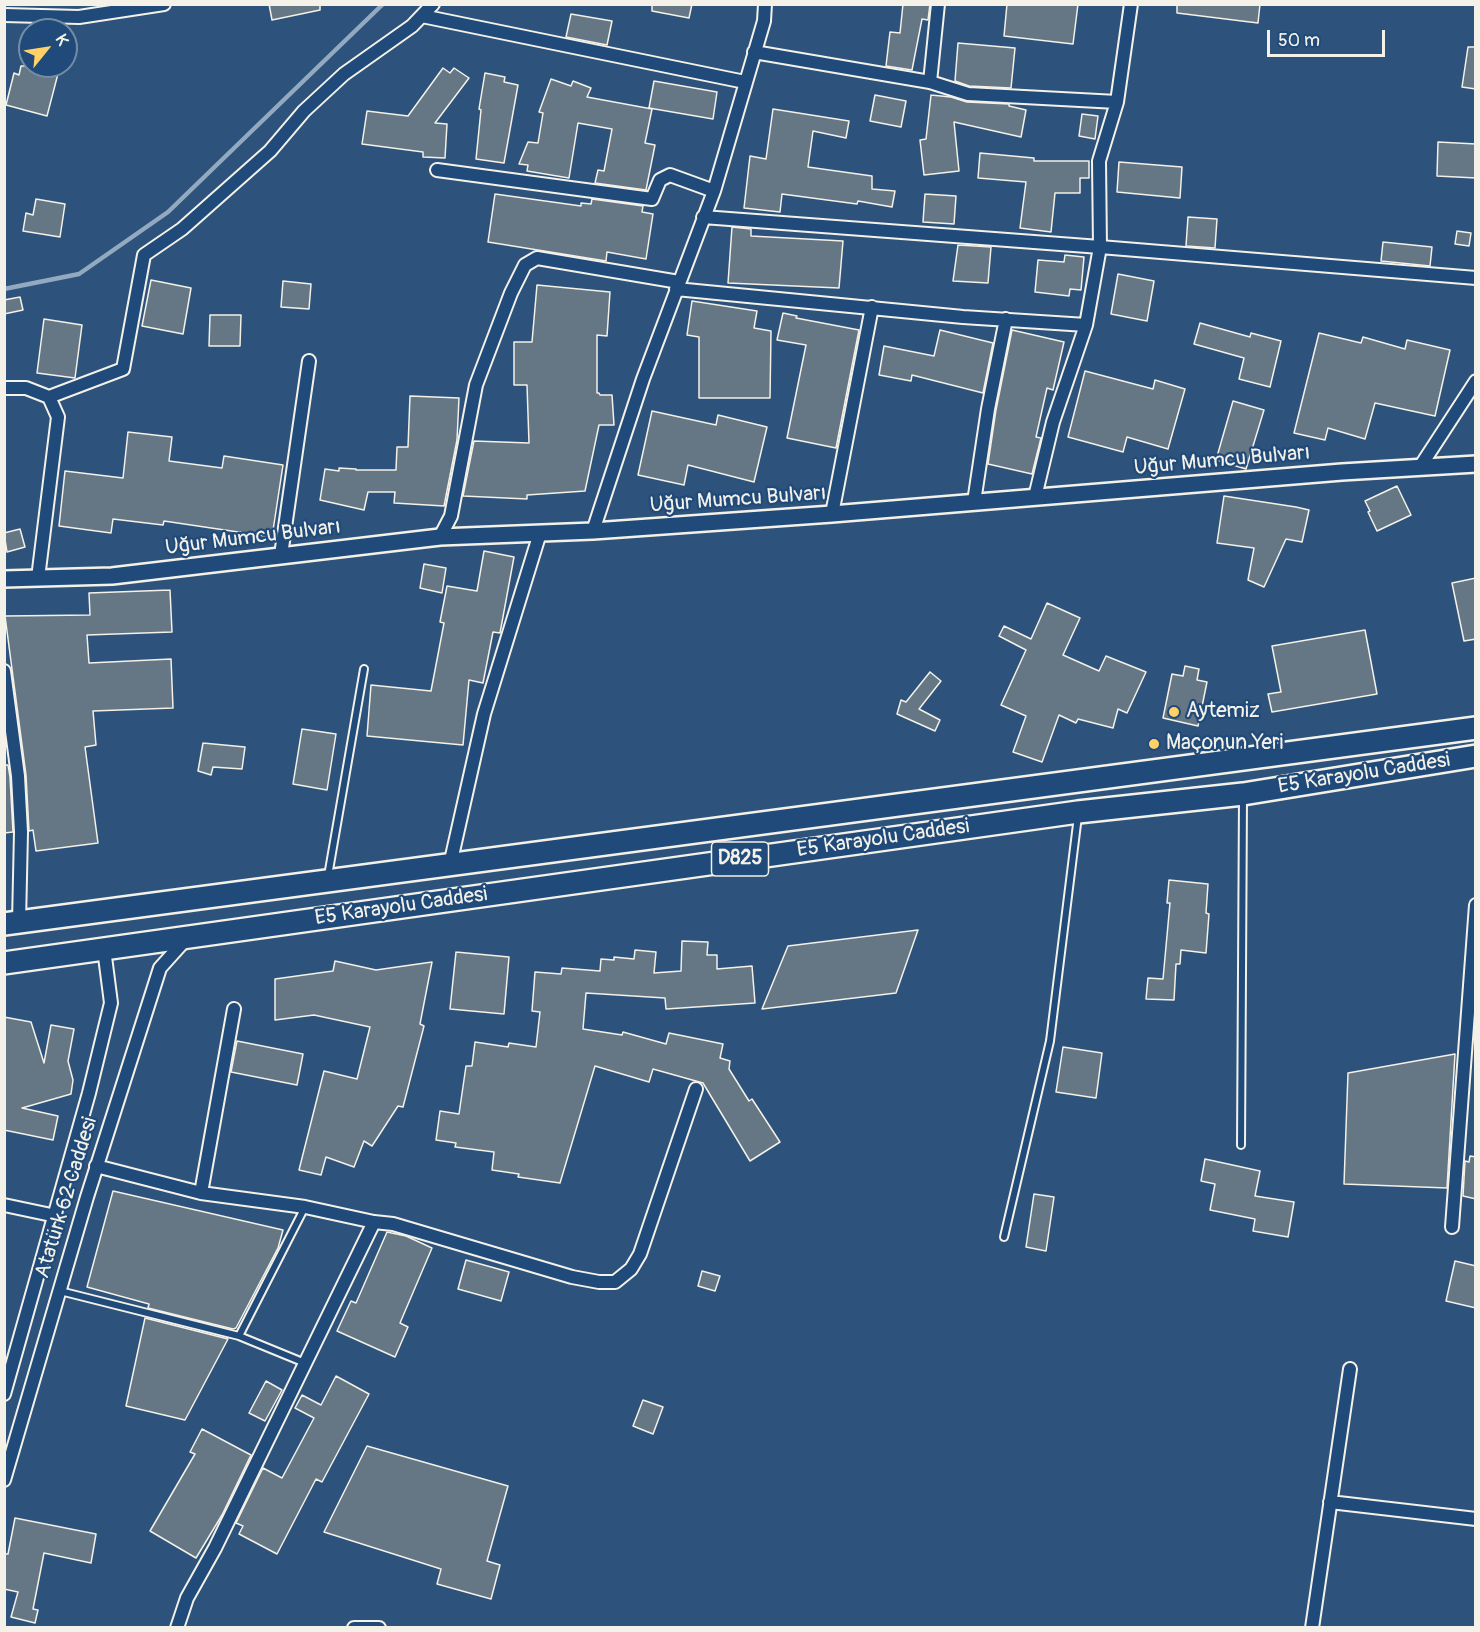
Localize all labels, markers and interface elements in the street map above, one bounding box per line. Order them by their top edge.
north arrow [18,18,78,78]
scale bar [1270,18,1388,56]
text: 50 m [1278,29,1320,52]
text: K [51,31,73,49]
street label: Uğur Mumcu Bulvarı [1133,441,1311,481]
street label: Uğur Mumcu Bulvarı [649,481,827,519]
street label: Uğur Mumcu Bulvarı [164,515,342,561]
place label: Aytemiz [1186,699,1260,725]
marker: Aytemiz [1167,705,1181,719]
place label: Maçonun Yeri [1166,731,1283,757]
marker: Maçonun Yeri [1147,737,1161,751]
street label: E5 Karayolu Caddesi [1276,748,1452,800]
street label: E5 Karayolu Caddesi [795,814,971,864]
road number: D825 [712,842,768,876]
street label: E5 Karayolu Caddesi [313,882,489,932]
street label: Atatürk 62 Caddesi [31,1115,103,1281]

